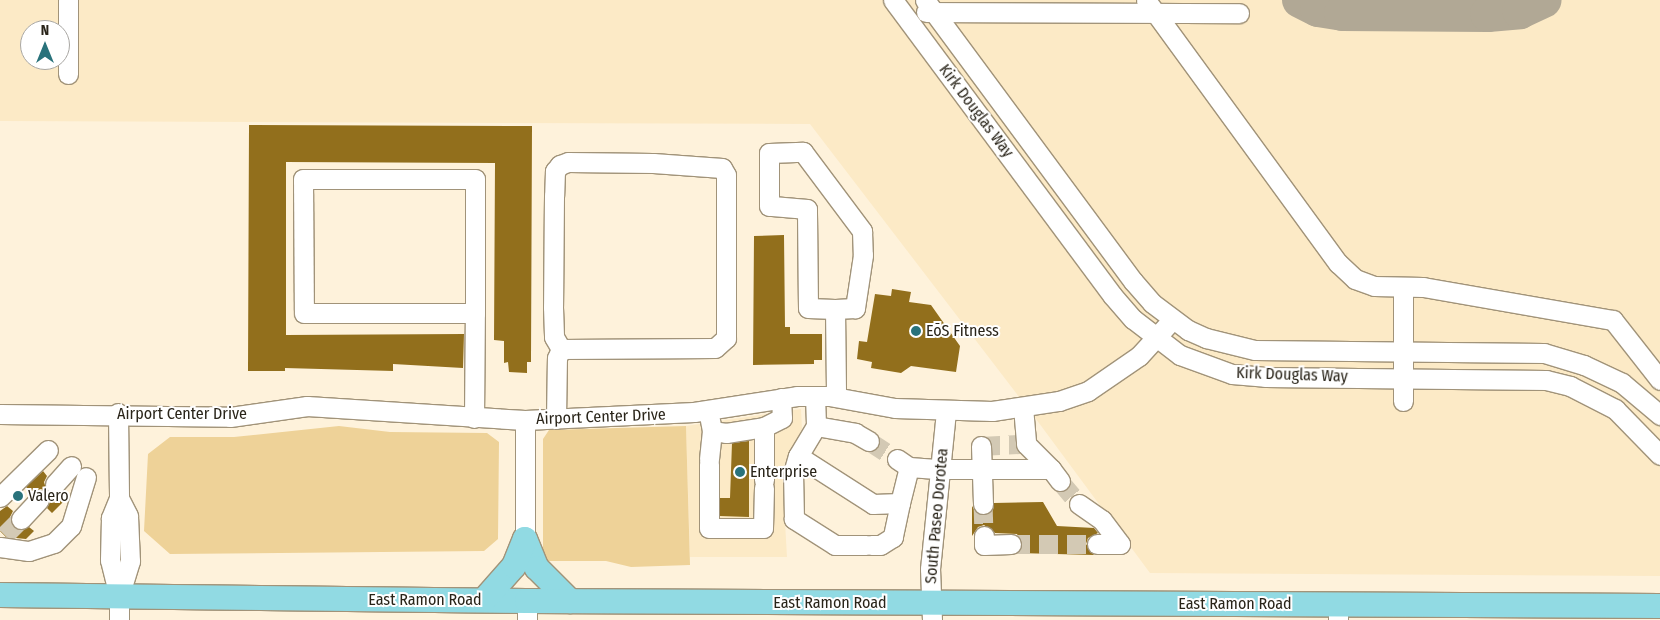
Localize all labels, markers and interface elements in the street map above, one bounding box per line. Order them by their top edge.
north arrow [20,20,70,70]
text: N [41,22,49,39]
street label: Kirk Douglas Way [935,61,1017,161]
place label: EōS Fitness [926,321,999,341]
marker: EōS Fitness [910,325,922,337]
street label: Kirk Douglas Way [1236,363,1348,387]
street label: Airport Center Drive [117,404,247,424]
street label: Airport Center Drive [536,405,666,429]
street label: South Paseo Dorotea [922,447,952,585]
place label: Enterprise [750,462,817,482]
marker: Enterprise [734,466,746,478]
place label: Valero [28,486,69,506]
marker: Valero [12,490,24,502]
street label: East Ramon Road [368,590,482,610]
street label: East Ramon Road [773,593,887,613]
street label: East Ramon Road [1178,594,1292,614]

